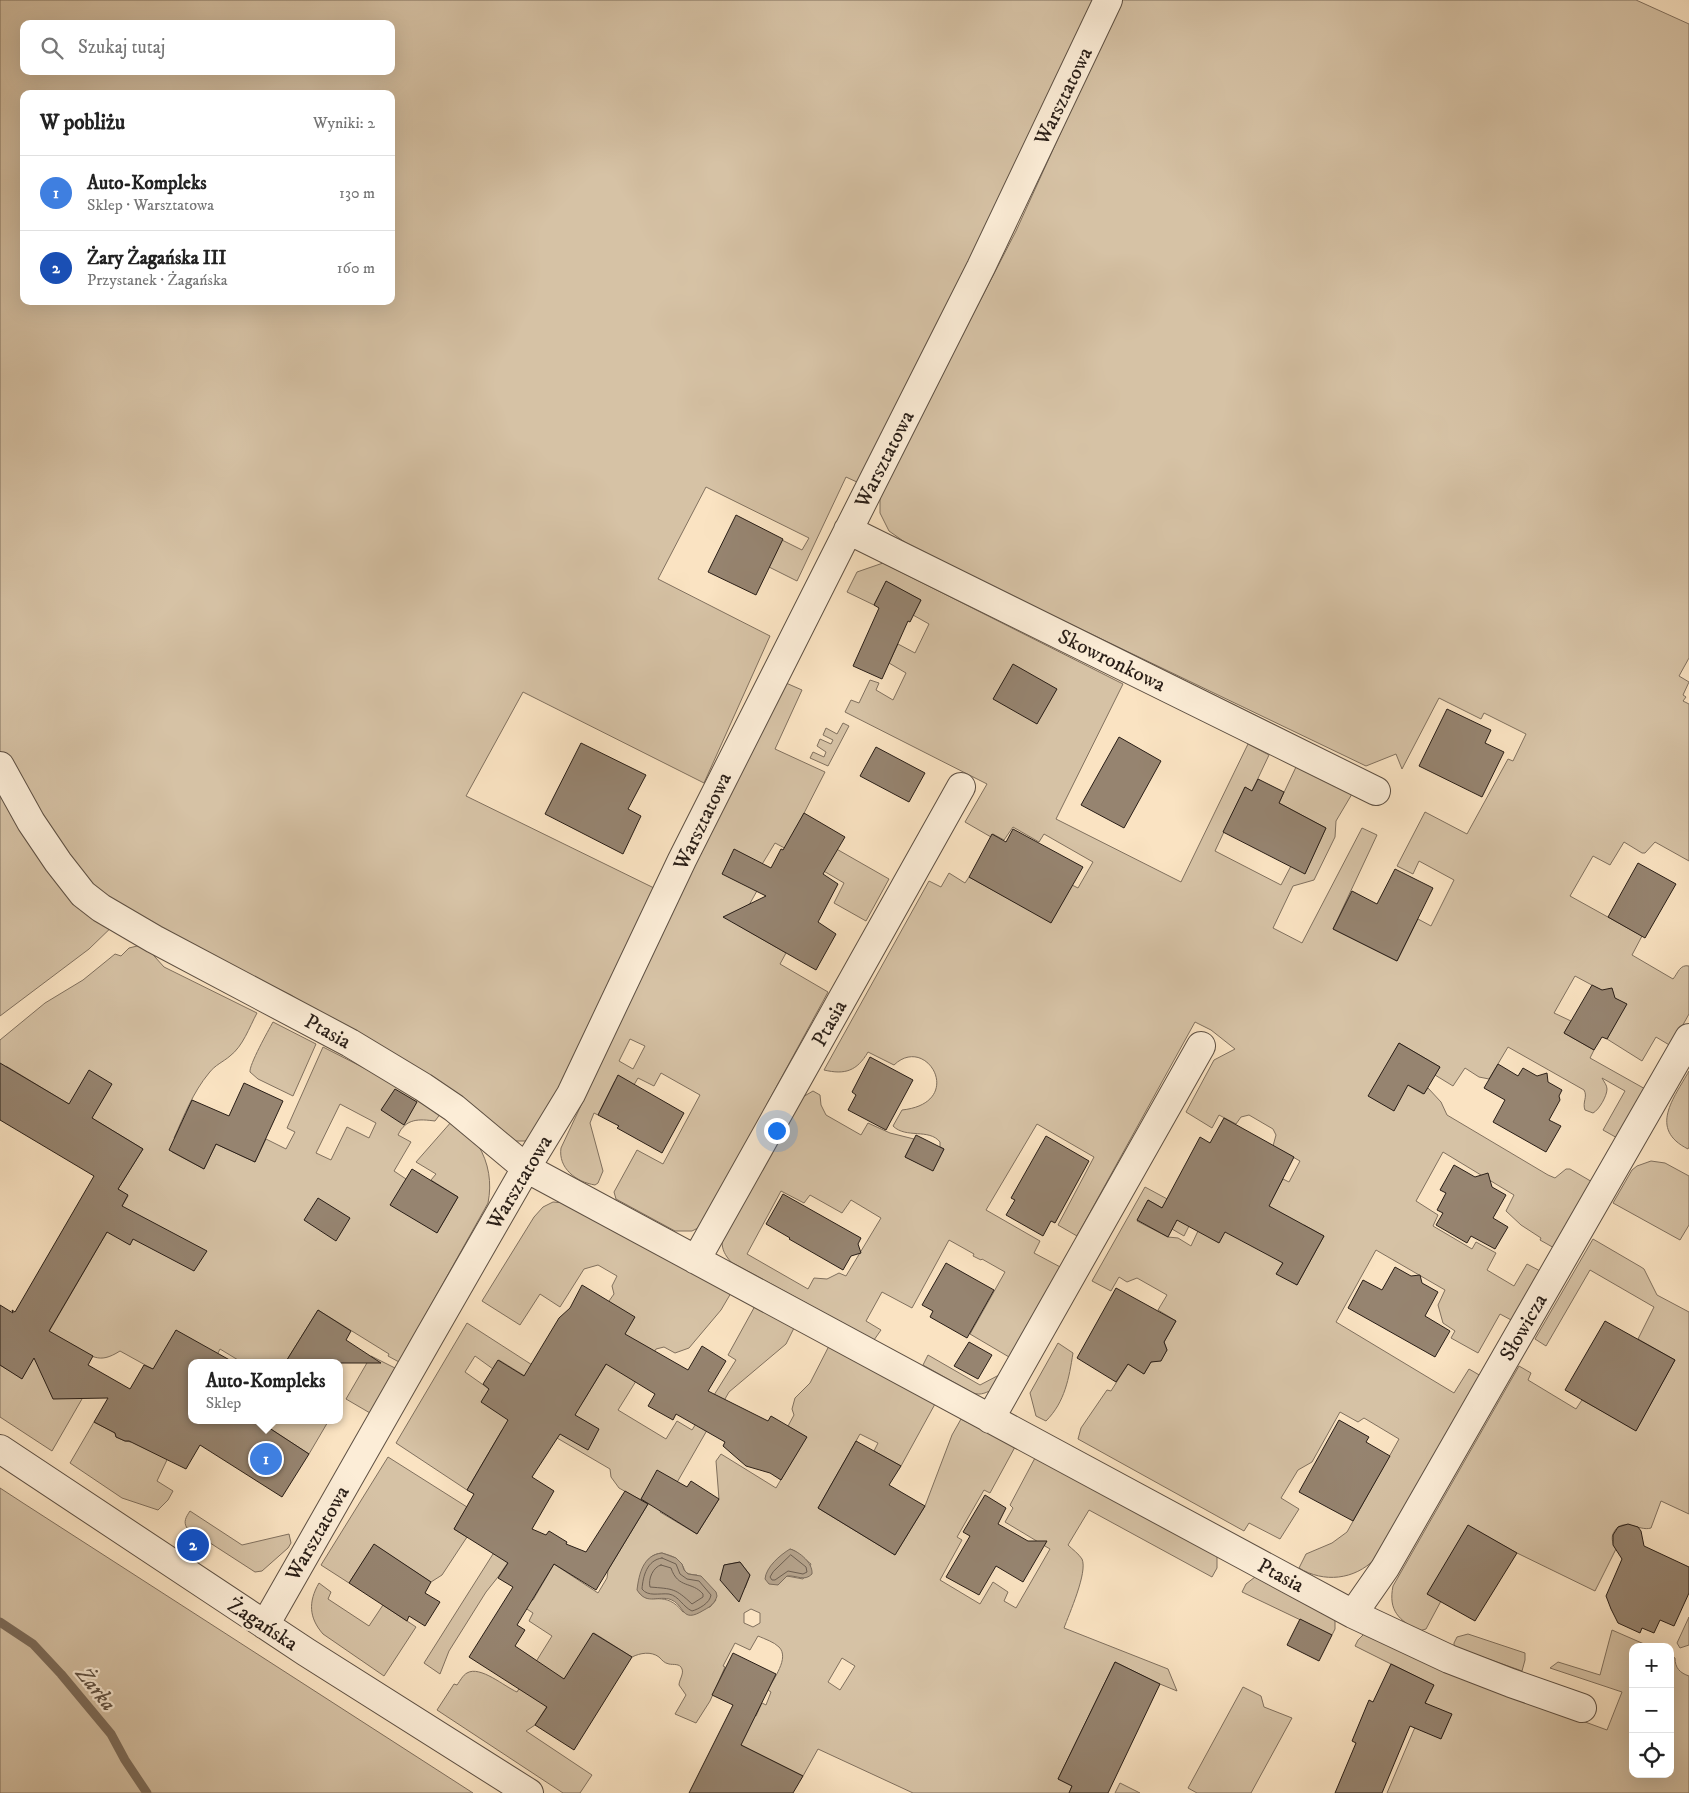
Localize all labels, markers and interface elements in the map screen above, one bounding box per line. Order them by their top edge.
search box [20,20,395,75]
icon: search [38,34,66,62]
text: Szukaj tutaj [78,36,165,59]
street label: Warsztatowa [1029,43,1099,151]
text: W pobliżu [40,110,125,136]
text: Wyniki: 2 [313,113,375,133]
text: Auto-Kompleks [87,172,207,195]
text: 1 [53,183,59,203]
text: 130 m [339,183,375,203]
text: Sklep · Warsztatowa [87,195,214,215]
text: Żary Żagańska III [87,247,226,270]
text: 2 [52,258,60,278]
text: 160 m [337,258,375,278]
text: Przystanek · Żagańska [87,270,228,290]
street label: Warsztatowa [849,406,921,513]
street label: Skowronkowa [1053,624,1170,698]
street label: Warsztatowa [668,768,738,876]
street label: Ptasia [807,996,853,1051]
street label: Ptasia [300,1009,355,1055]
your location [764,1118,790,1144]
street label: Warsztatowa [481,1130,558,1235]
street label: Słowicza [1494,1289,1553,1366]
popup [188,1359,343,1424]
text: Auto-Kompleks [206,1370,325,1393]
text: Sklep [206,1393,241,1413]
pin: 1 [250,1440,282,1478]
street label: Warsztatowa [280,1481,356,1587]
pin: 2 [177,1526,209,1564]
street label: Ptasia [1253,1553,1308,1599]
street label: Żagańska [222,1592,303,1657]
map controls [1629,1643,1674,1778]
button: + [1629,1643,1674,1688]
water label: Żarka [69,1660,122,1717]
button: − [1629,1688,1674,1733]
button: locate [1629,1733,1674,1778]

